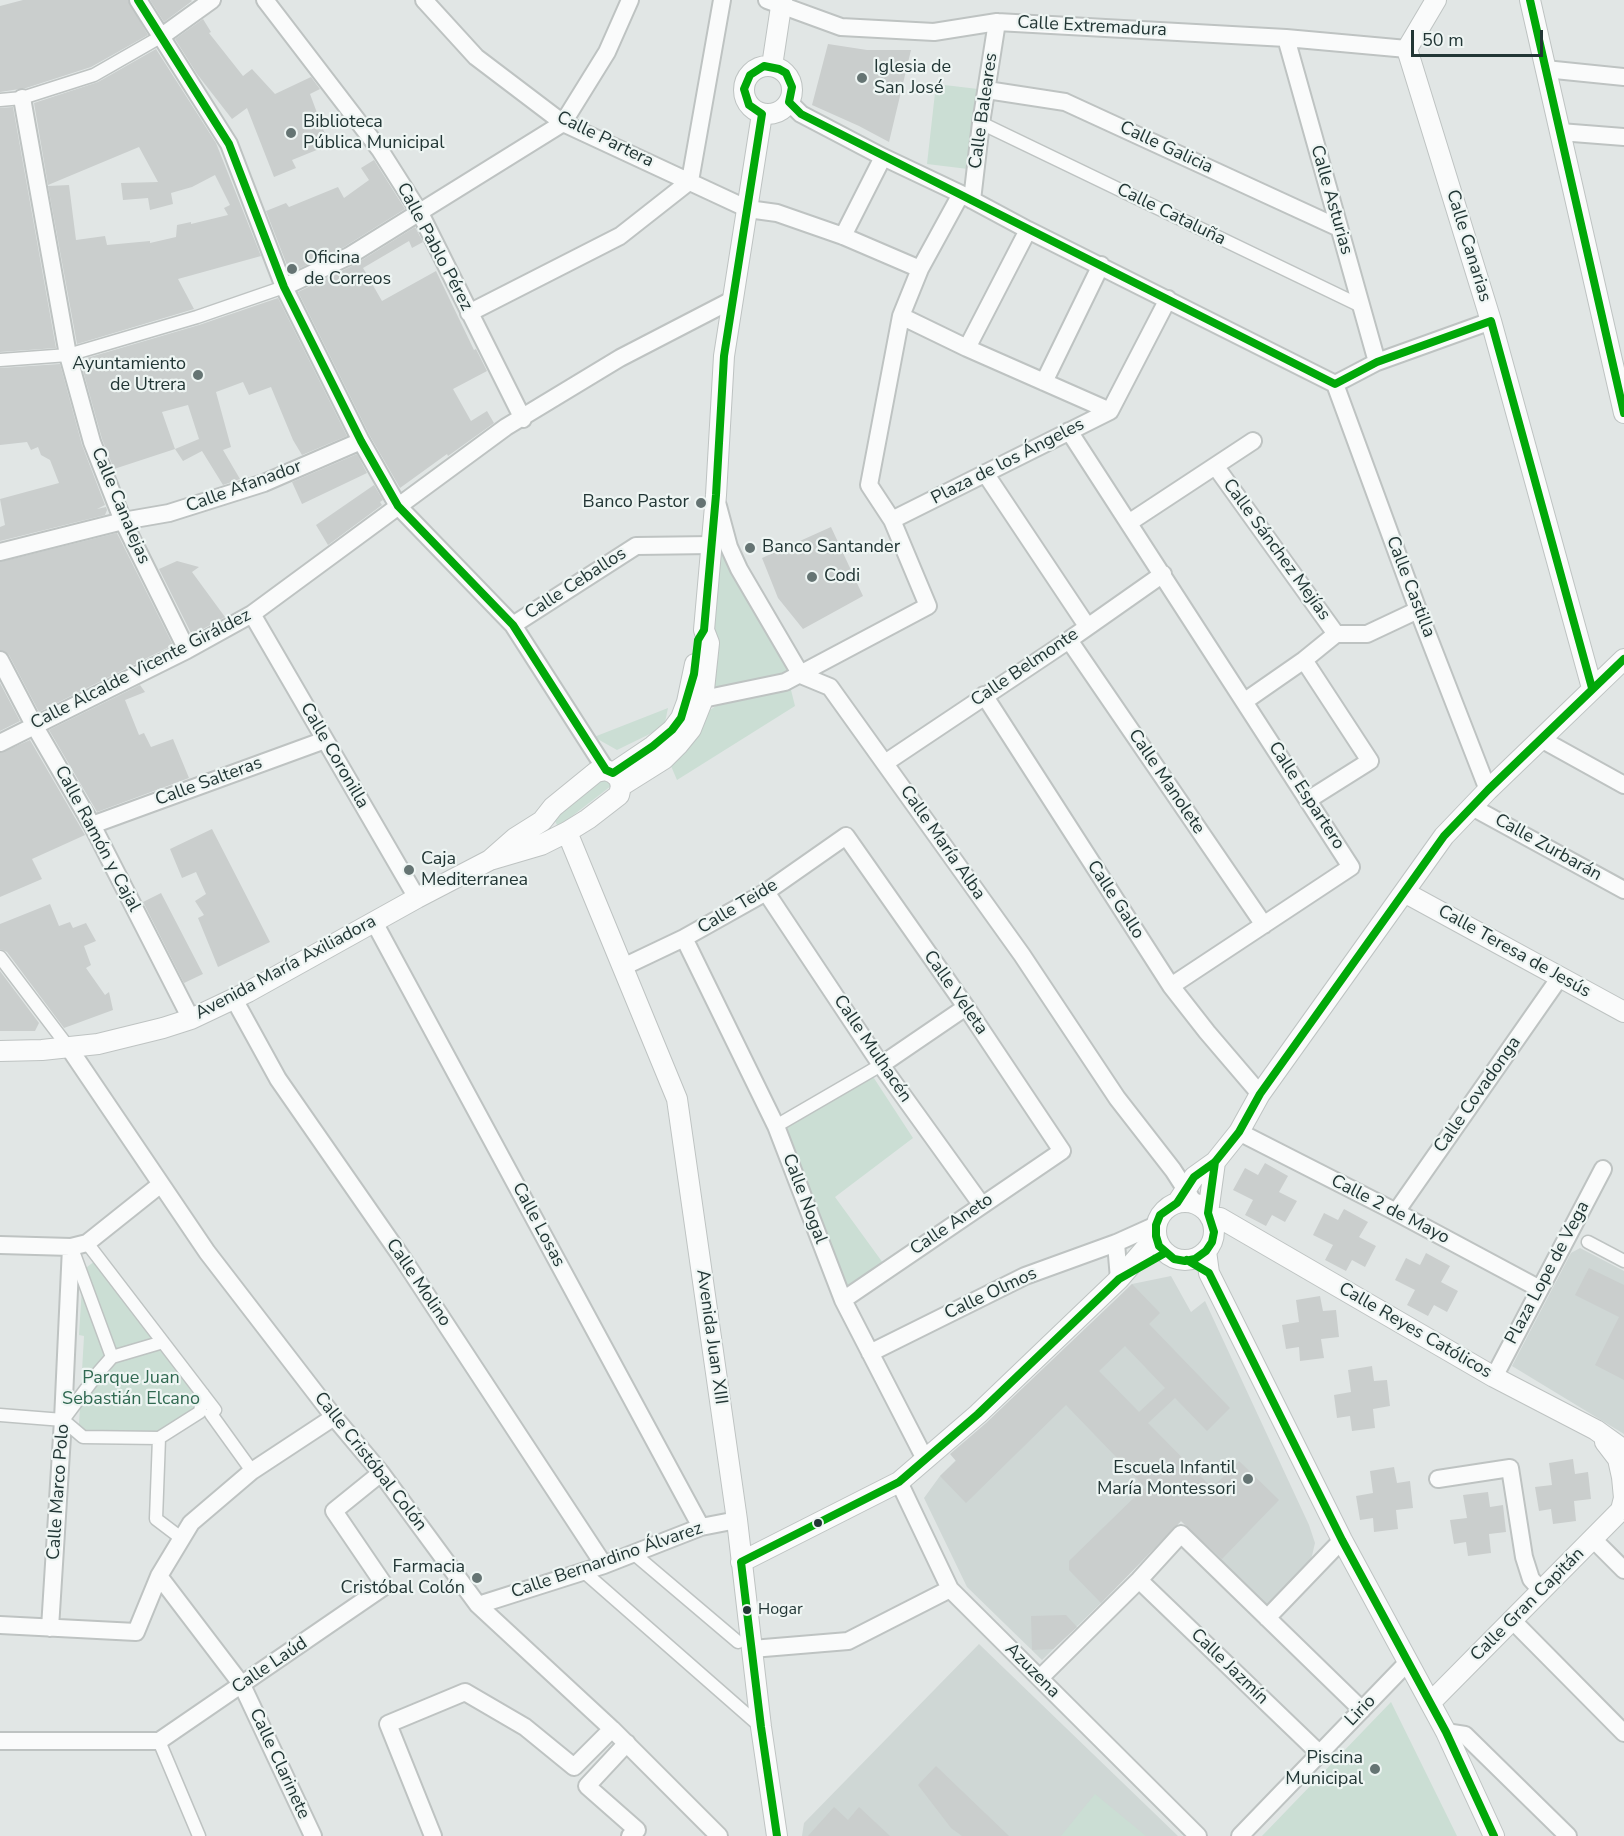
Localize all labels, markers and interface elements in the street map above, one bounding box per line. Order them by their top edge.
street label: Calle Extremadura [1017,12,1167,42]
scale bar [1414,18,1546,56]
text: 50 m [1422,28,1464,52]
street label: Calle Baleares [965,52,1003,170]
place label: Iglesia de San José [874,57,951,100]
marker: Iglesia de San José [855,71,869,85]
street label: Calle Partera [553,107,657,173]
place label: Biblioteca Pública Municipal [303,112,445,154]
street label: Calle Galicia [1116,117,1216,179]
marker: Biblioteca Pública Municipal [284,126,298,140]
street label: Calle Asturias [1305,143,1357,257]
street label: Calle Pablo Pérez [391,179,477,315]
street label: Calle Cataluña [1113,179,1229,251]
street label: Calle Canarias [1441,187,1495,305]
place label: Oficina de Correos [304,248,391,290]
marker: Oficina de Correos [285,262,299,276]
place label: Ayuntamiento de Utrera [72,354,186,397]
marker: Ayuntamiento de Utrera [191,368,205,382]
street label: Plaza de los Ángeles [928,414,1088,510]
street label: Calle Canalejas [86,444,154,568]
street label: Calle Afanador [183,456,305,518]
street label: Calle Sánchez Mejías [1217,475,1335,625]
place label: Banco Pastor [583,492,689,514]
marker: Banco Pastor [694,496,708,510]
street label: Calle Castilla [1381,533,1439,641]
place label: Banco Santander [762,537,900,559]
marker: Banco Santander [743,541,757,555]
street label: Calle Ceballos [521,543,631,625]
place label: Codi [824,566,860,588]
marker: Codi [805,570,819,584]
street label: Calle Alcalde Vicente Giráldez [27,605,255,735]
street label: Calle Belmonte [967,624,1083,712]
street label: Calle Coronilla [295,699,373,813]
street label: Calle Manolete [1123,725,1209,839]
street label: Calle Espartero [1263,738,1349,854]
street label: Calle Salteras [153,753,265,811]
street label: Calle Ramón y Cajal [49,762,145,916]
street label: Calle María Alba [895,782,989,904]
street label: Calle Zurbarán [1491,810,1605,886]
place label: Caja Mediterranea [421,849,528,892]
street label: Calle Gallo [1082,857,1148,943]
marker: Caja Mediterranea [402,863,416,877]
street label: Calle Teide [694,875,782,939]
street label: Calle Teresa de Jesús [1434,901,1594,1003]
street label: Avenida María Axiliadora [192,911,380,1025]
street label: Calle Veleta [918,947,992,1039]
street label: Calle Mulhacén [828,991,916,1107]
street label: Calle Covadonga [1430,1033,1526,1157]
street label: Calle Nogal [777,1151,831,1247]
street label: Calle 2 de Mayo [1327,1171,1453,1249]
street label: Calle Losas [507,1179,569,1271]
street label: Calle Aneto [906,1189,998,1261]
street label: Plaza Lope de Vega [1501,1198,1595,1348]
street label: Calle Molino [381,1235,455,1331]
street label: Calle Olmos [941,1263,1041,1325]
street label: Avenida Juan XIII [691,1268,731,1406]
street label: Calle Reyes Católicos [1335,1278,1495,1384]
park label: Parque Juan Sebastián Elcano [62,1368,200,1410]
street label: Calle Cristóbal Colón [309,1388,431,1536]
street label: Calle Marco Polo [43,1423,75,1561]
place label: Escuela Infantil María Montessori [1097,1458,1236,1500]
marker: Escuela Infantil María Montessori [1241,1472,1255,1486]
unlabelled marker [812,1517,824,1529]
street label: Calle Bernardino Álvarez [508,1518,706,1604]
street label: Calle Gran Capitán [1467,1544,1589,1666]
place label: Farmacia Cristóbal Colón [341,1557,465,1600]
marker: Farmacia Cristóbal Colón [470,1571,484,1585]
place label: Hogar [758,1600,803,1620]
marker: Hogar [741,1604,753,1616]
street label: Calle Jazmín [1186,1625,1272,1709]
street label: Calle Laúd [228,1633,312,1699]
street label: Azuzena [1000,1639,1064,1703]
street label: Lirio [1341,1691,1381,1731]
street label: Calle Clarinete [244,1705,314,1823]
place label: Piscina Municipal [1285,1748,1363,1790]
marker: Piscina Municipal [1368,1762,1382,1776]

